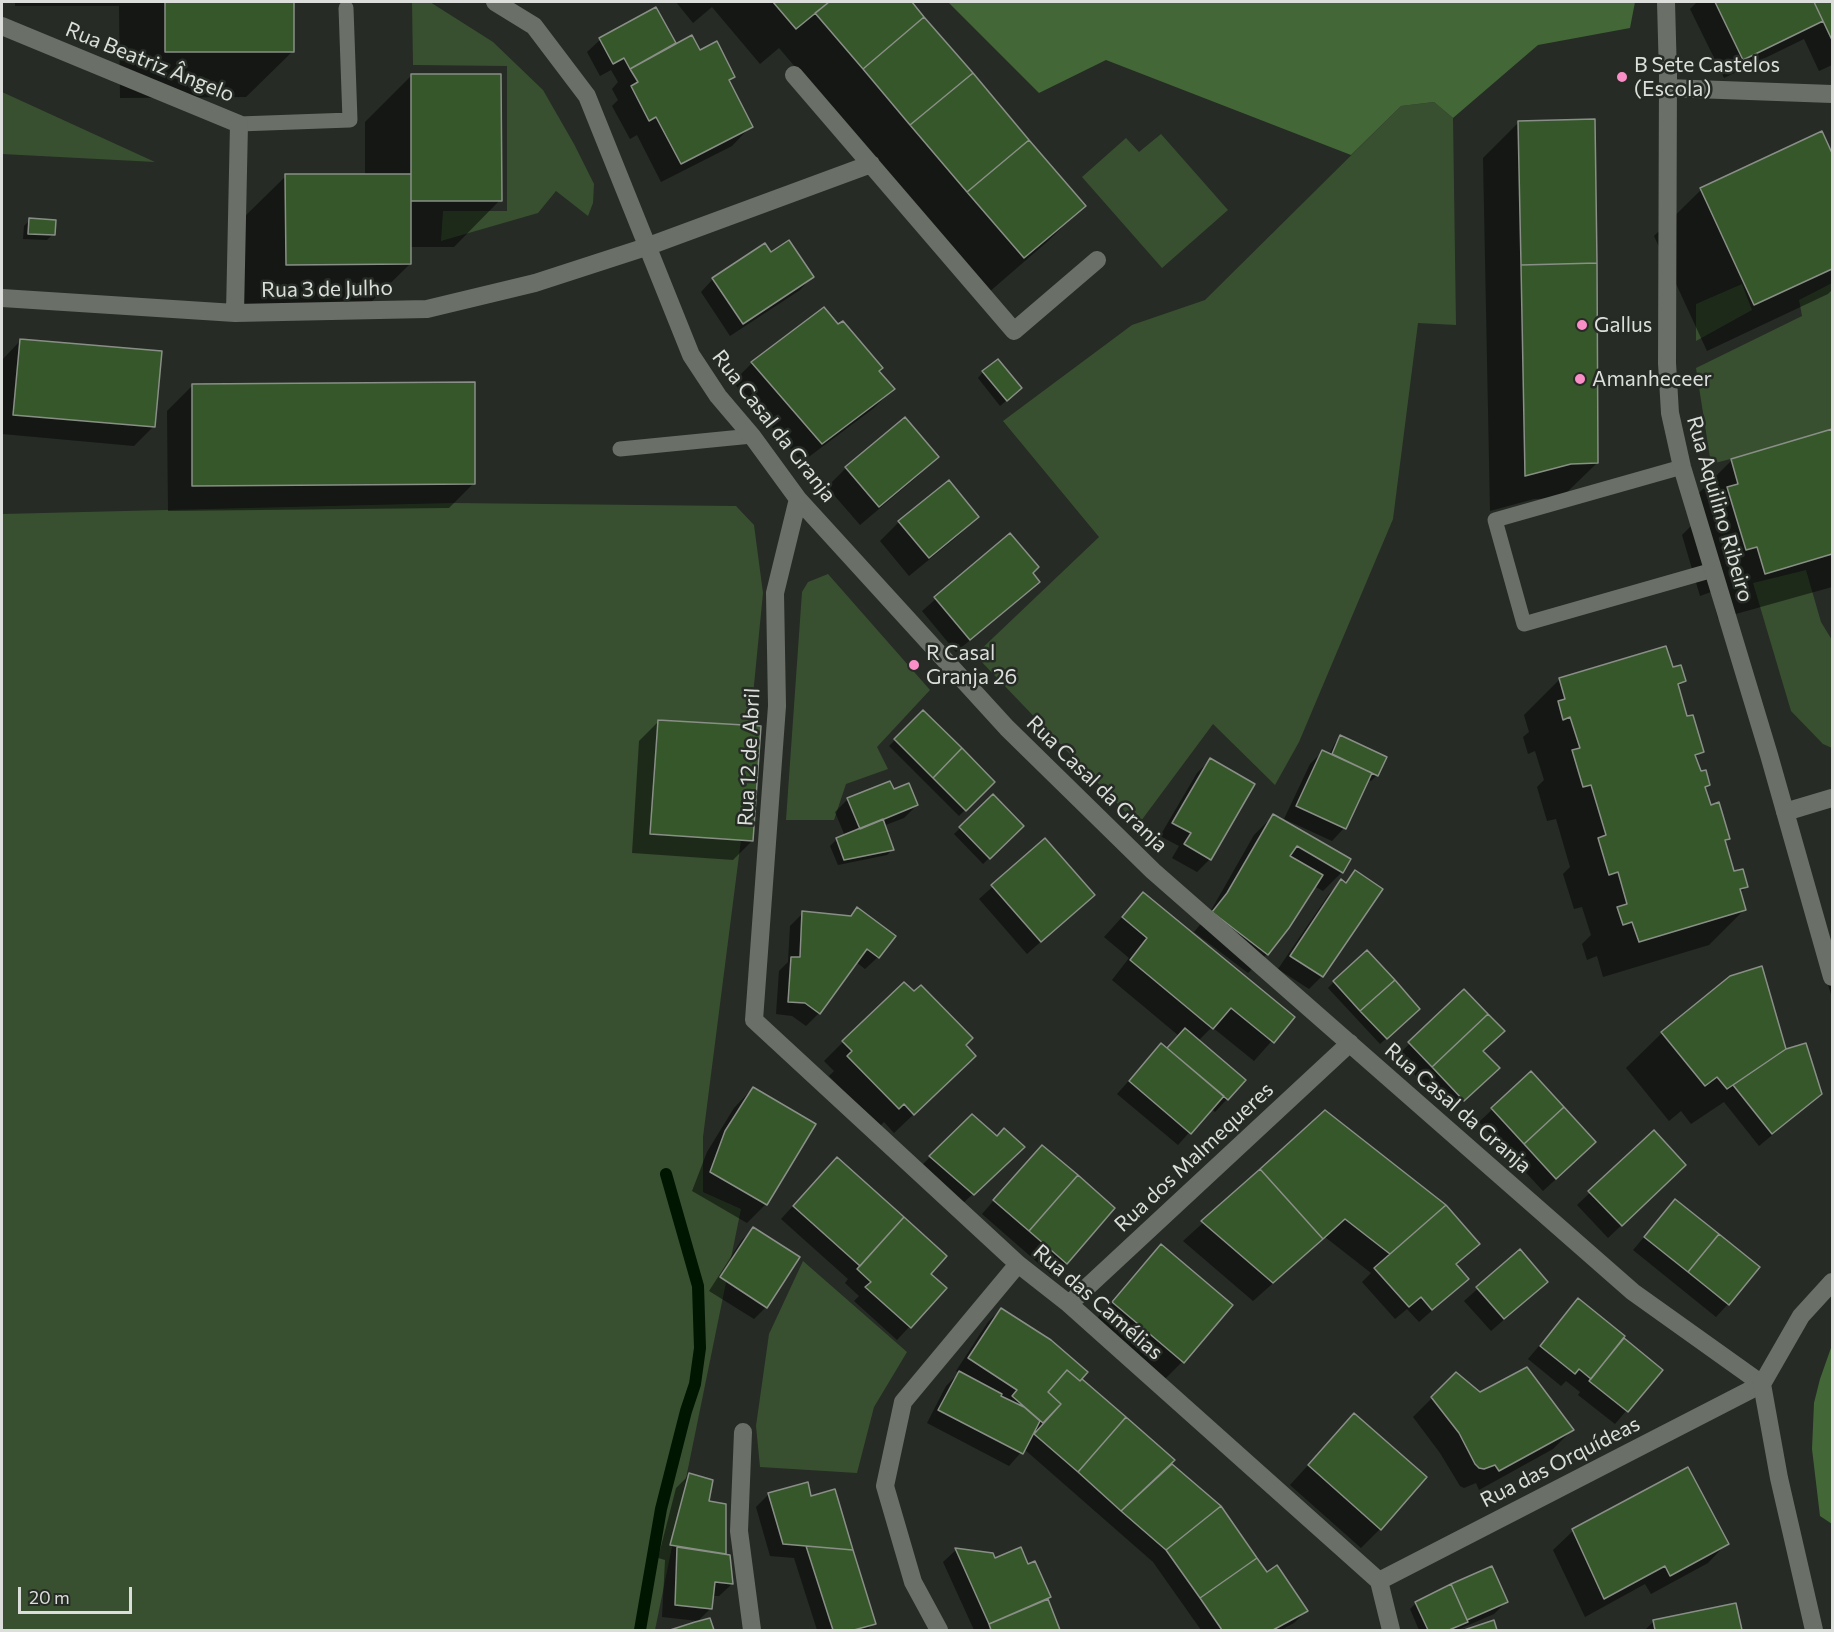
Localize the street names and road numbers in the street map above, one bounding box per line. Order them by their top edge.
street label: Rua Beatriz Ângelo [62,17,238,107]
street label: Rua 3 de Julho [261,275,393,303]
street label: Rua Casal da Granja [707,345,841,507]
street label: Rua Aquilino Ribeiro [1681,413,1759,605]
street label: Rua 12 de Abril [733,687,765,827]
street label: Rua Casal da Granja [1021,710,1173,858]
street label: Rua Casal da Granja [1380,1037,1536,1179]
street label: Rua dos Malmequeres [1109,1077,1279,1237]
street label: Rua das Camélias [1028,1239,1168,1365]
street label: Rua das Orquídeas [1476,1411,1644,1513]

